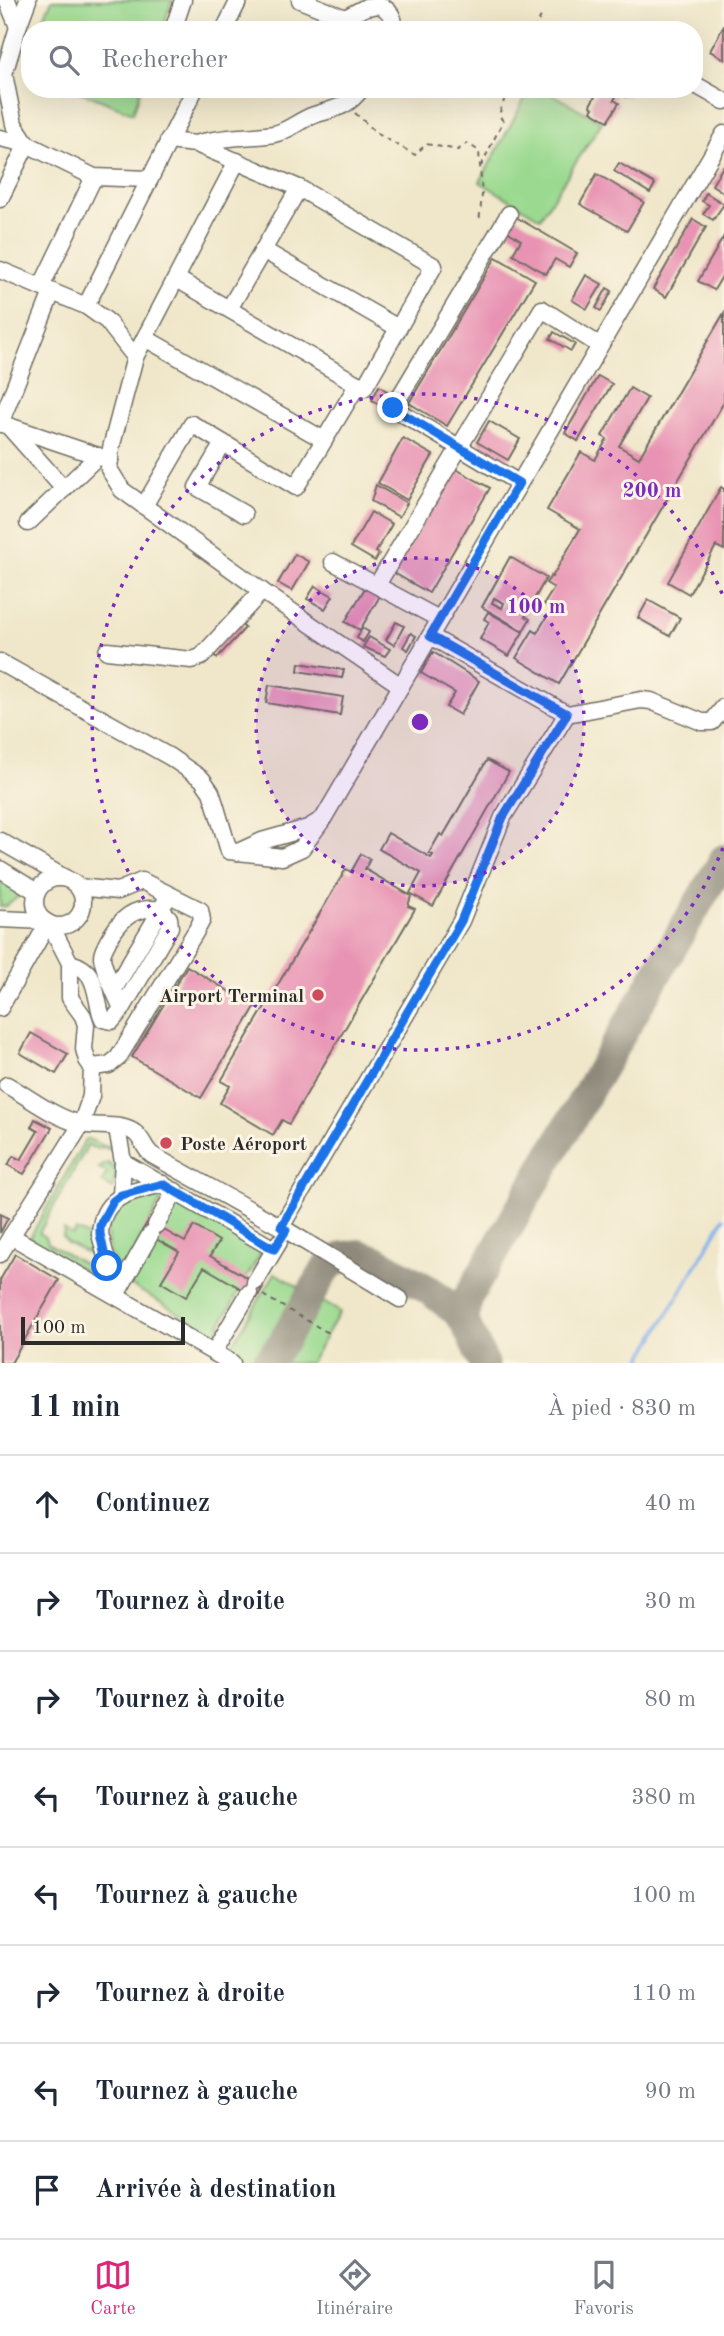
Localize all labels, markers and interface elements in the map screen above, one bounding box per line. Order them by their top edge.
search box [21,21,703,98]
icon: search [45,41,83,79]
text: Rechercher [101,47,228,73]
route end [377,392,408,423]
text: 200 m [622,481,682,502]
text: 100 m [506,597,566,618]
centre of rings [408,710,432,734]
marker: Airport Terminal [310,987,326,1003]
place label: Airport Terminal [159,988,304,1007]
marker: Poste Aéroport [158,1135,174,1151]
place label: Poste Aéroport [180,1136,307,1155]
route start [91,1250,122,1281]
scale bar [21,1314,186,1346]
text: 100 m [32,1319,85,1338]
text: 11 min [28,1393,121,1423]
text: À pied · 830 m [547,1397,696,1420]
icon: ahead [28,1485,66,1523]
text: Continuez [95,1491,210,1517]
text: 40 m [645,1492,696,1515]
icon: right [28,1583,66,1621]
text: Tournez à droite [95,1589,285,1615]
text: 30 m [645,1590,696,1613]
icon: right [28,1681,66,1719]
text: Tournez à droite [95,1687,285,1713]
text: 80 m [645,1688,696,1711]
icon: left [28,1779,66,1817]
text: Tournez à gauche [95,1785,298,1811]
text: 380 m [631,1786,696,1809]
icon: left [28,1877,66,1915]
text: Tournez à gauche [95,1883,298,1909]
text: 100 m [631,1884,696,1907]
icon: right [28,1975,66,2013]
text: Tournez à droite [95,1981,285,2007]
text: 110 m [631,1982,696,2005]
icon: left [28,2073,66,2111]
text: Tournez à gauche [95,2079,298,2105]
text: 90 m [645,2080,696,2103]
icon: arrive [28,2171,66,2209]
text: Arrivée à destination [95,2177,337,2203]
tab: Carte [90,2256,136,2321]
tab: Itinéraire [316,2256,393,2321]
tab: Favoris [574,2256,634,2321]

